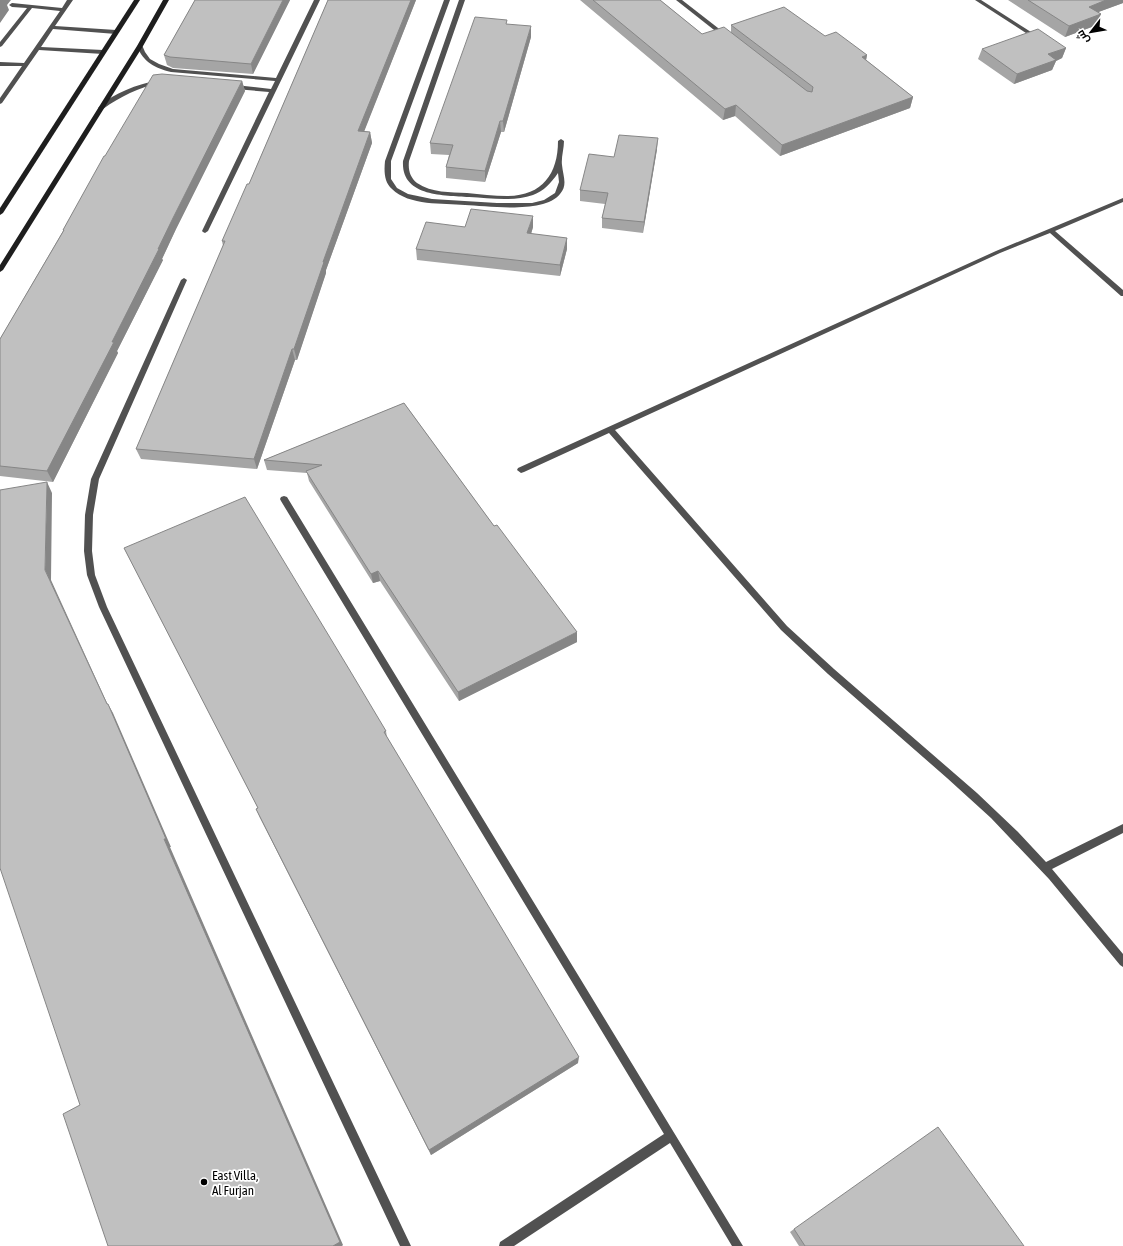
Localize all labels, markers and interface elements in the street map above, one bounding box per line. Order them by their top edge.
north arrow [1071,12,1111,52]
text: ش [1074,27,1092,46]
place label: East Villa, Al Furjan [212,1168,258,1198]
marker: East Villa, Al Furjan [199,1177,209,1187]

